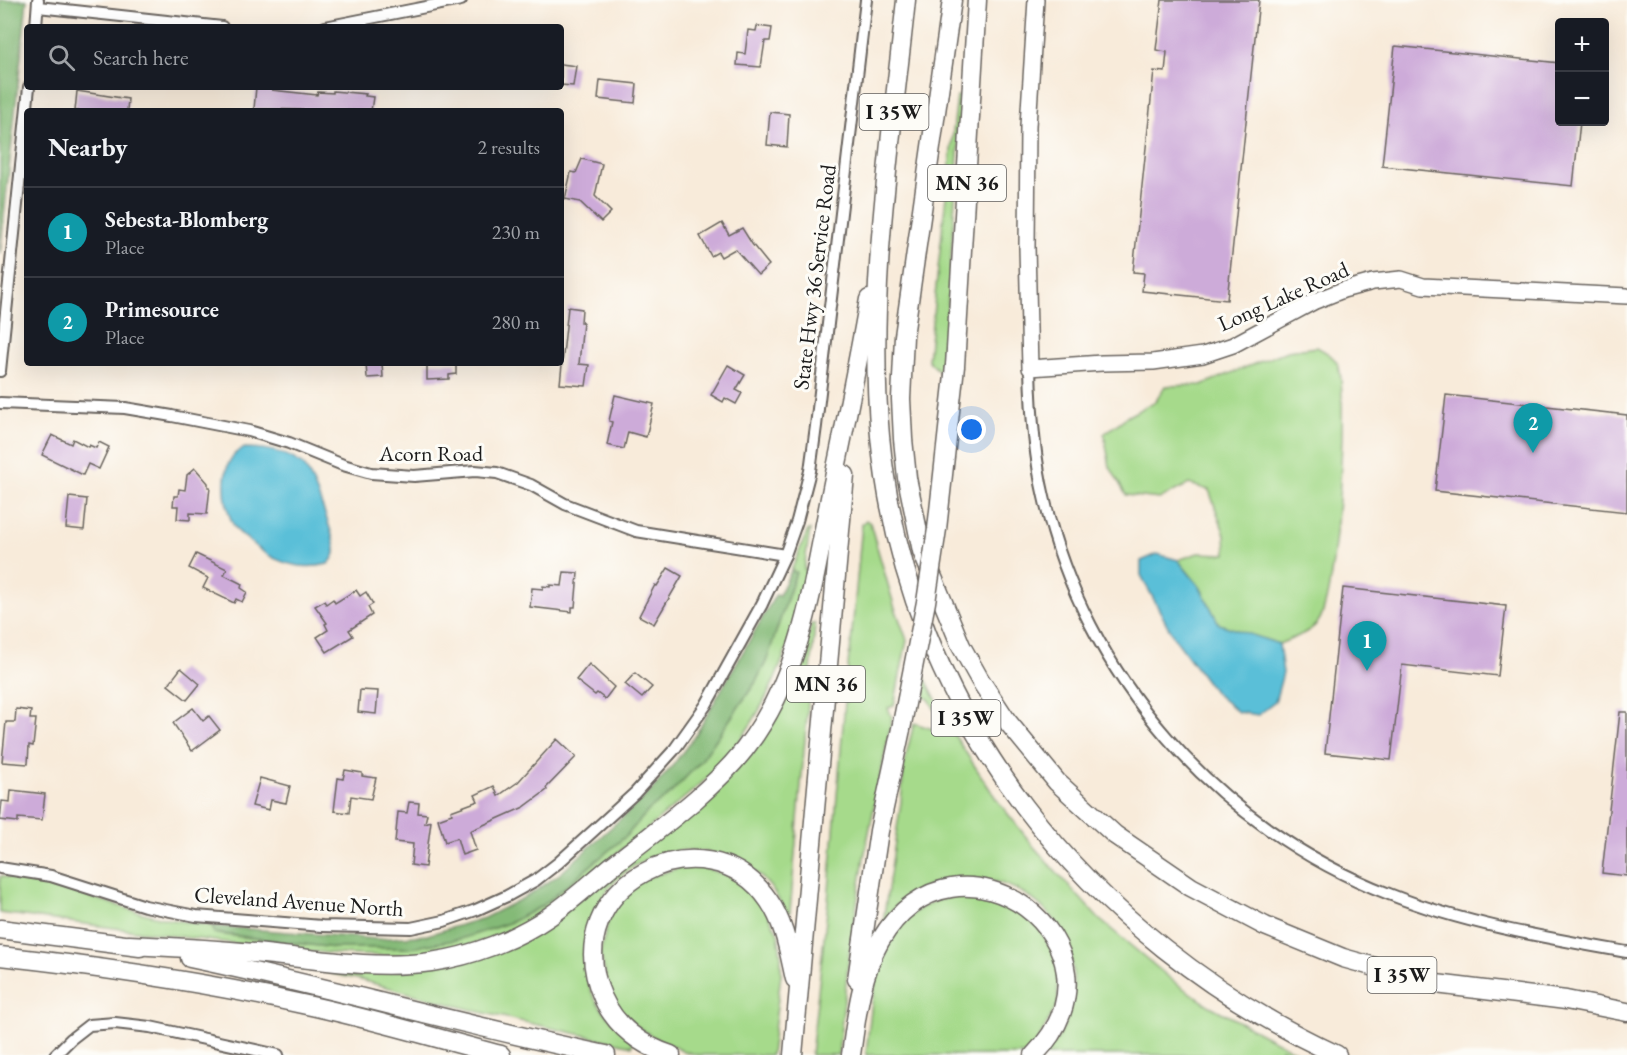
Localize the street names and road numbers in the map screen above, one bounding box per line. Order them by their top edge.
road number: I 35W [860,94,928,130]
street label: State Hwy 36 Service Road [786,162,843,391]
road number: MN 36 [928,165,1006,201]
street label: Long Lake Road [1213,254,1354,338]
street label: Acorn Road [378,439,484,468]
road number: MN 36 [787,666,865,702]
road number: I 35W [932,700,1000,736]
street label: Cleveland Avenue North [193,880,405,923]
road number: I 35W [1368,957,1436,993]

